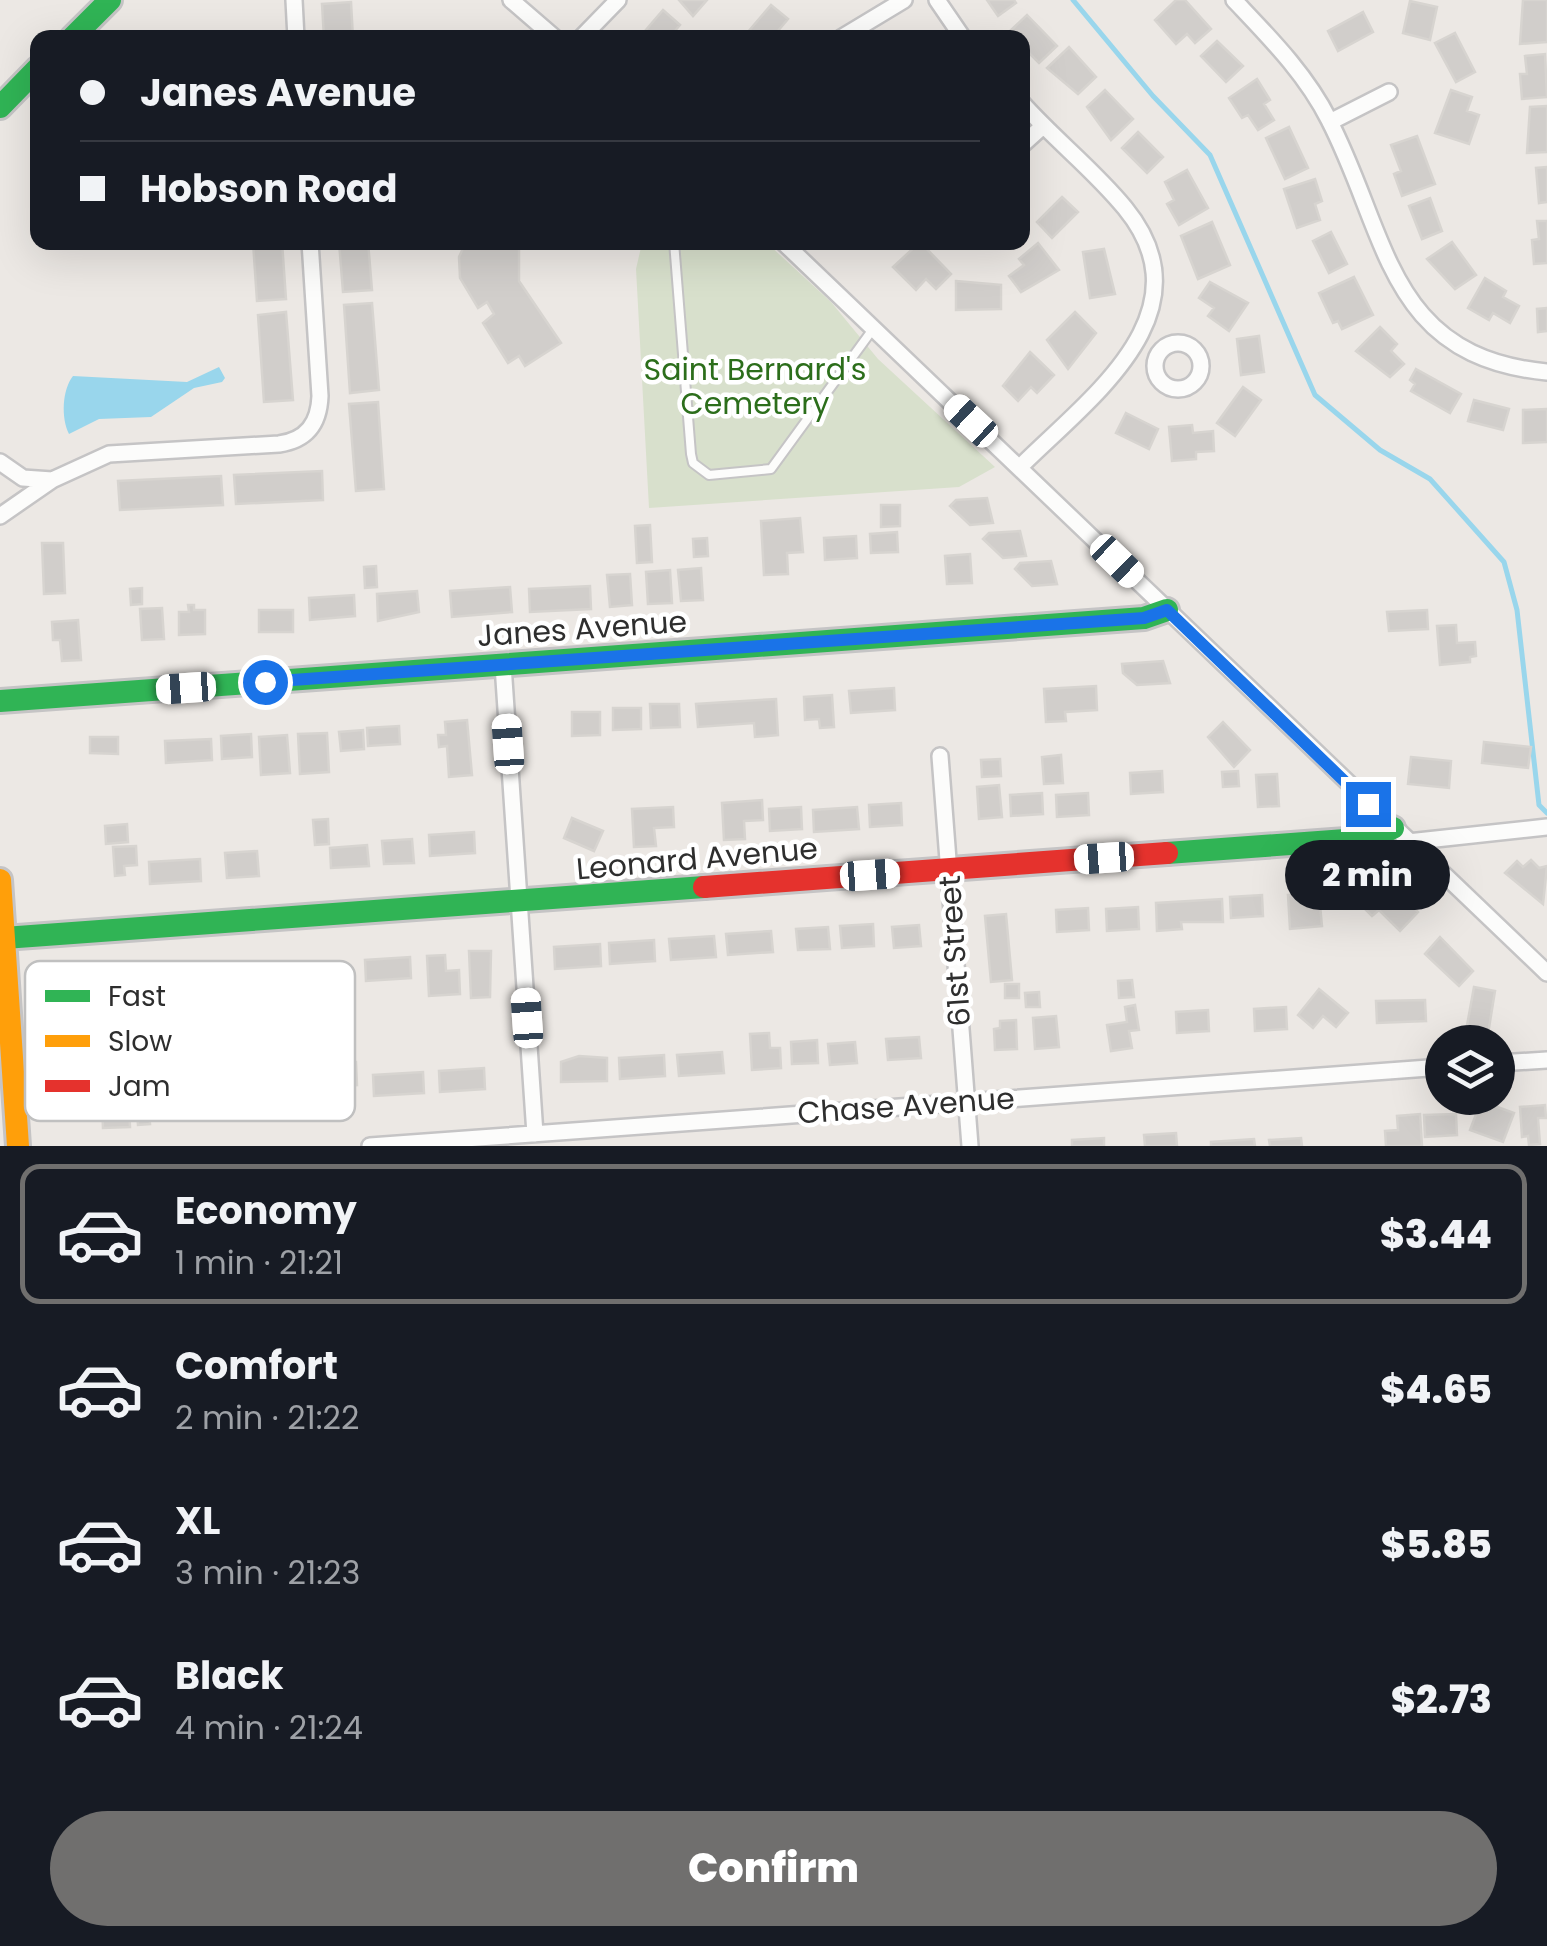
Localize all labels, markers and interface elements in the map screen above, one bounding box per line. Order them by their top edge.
text: Janes Avenue [140,66,416,119]
text: Hobson Road [140,162,397,215]
park label: Saint Bernard's Cemetery [644,348,866,425]
car [939,390,1003,452]
car [1085,529,1149,593]
street label: Janes Avenue [476,600,688,657]
route start [243,660,288,705]
car [155,671,217,705]
car [491,713,525,775]
route end [1346,782,1391,827]
street label: Leonard Avenue [574,827,820,890]
callout: 2 min [1286,839,1450,909]
car [1073,841,1135,875]
text: 2 min [1322,852,1413,897]
car [839,858,901,892]
street label: 61st Street [928,874,981,1028]
legend [25,961,355,1121]
text: Fast [108,977,166,1016]
car [510,987,544,1049]
text: Slow [108,1022,172,1061]
map controls [1425,1025,1515,1115]
button: layers [1425,1025,1515,1115]
text: Jam [108,1067,171,1106]
street label: Chase Avenue [796,1076,1016,1135]
text: Economy [175,1184,357,1237]
icon: car [55,1189,145,1279]
text: $3.44 [1380,1208,1492,1261]
text: 1 min · 21:21 [175,1240,343,1285]
text: Comfort [175,1339,338,1392]
icon: car [55,1344,145,1434]
text: $4.65 [1380,1363,1492,1416]
text: 2 min · 21:22 [175,1395,359,1440]
text: XL [175,1494,220,1547]
icon: car [55,1499,145,1589]
text: $5.85 [1381,1518,1492,1571]
text: 3 min · 21:23 [175,1550,360,1595]
text: Black [175,1649,284,1702]
icon: car [55,1654,145,1744]
text: $2.73 [1391,1673,1492,1726]
text: 4 min · 21:24 [175,1705,363,1750]
button: Confirm [50,1811,1497,1926]

